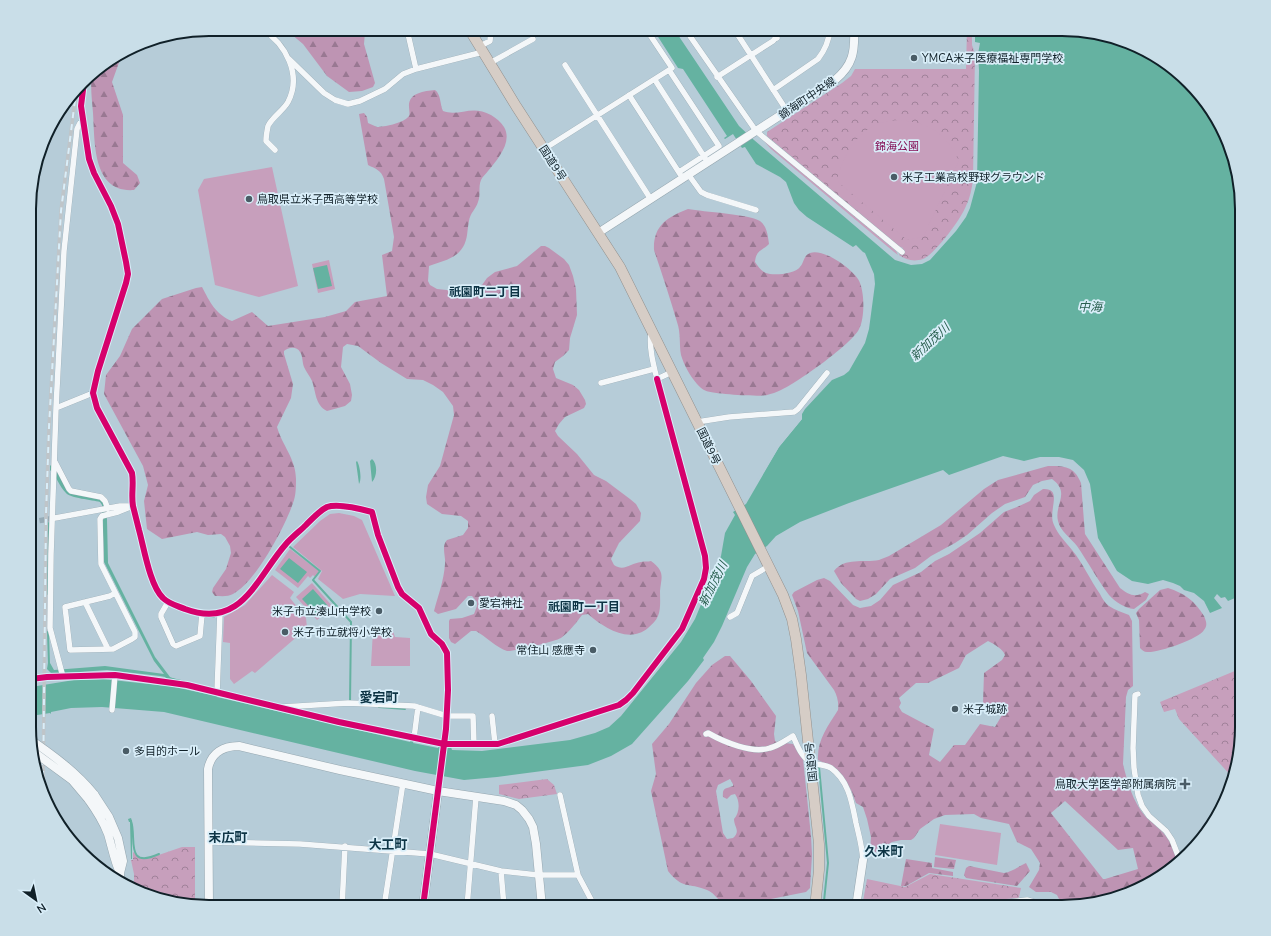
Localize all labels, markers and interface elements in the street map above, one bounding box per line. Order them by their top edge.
place label: YMCA米子医療福祉専門学校 [921,51,1063,66]
marker: YMCA米子医療福祉専門学校 [909,53,919,63]
street label: 錦海町中央線 [776,74,839,123]
park label: 錦海公園 [875,139,919,154]
street label: 国道9号 [536,143,570,184]
place label: 米子工業高校野球グラウンド [902,170,1045,185]
marker: 米子工業高校野球グラウンド [889,172,899,182]
place label: 鳥取県立米子西高等学校 [257,192,378,207]
marker: 鳥取県立米子西高等学校 [244,194,254,204]
district label: 祇園町二丁目 [449,284,521,300]
water label: 中海 [1078,299,1104,315]
water label: 新加茂川 [907,318,954,364]
street label: 国道9号 [693,425,724,467]
water label: 新加茂川 [695,557,732,609]
place label: 愛宕神社 [479,596,523,611]
marker: 愛宕神社 [466,598,476,608]
district label: 祇園町一丁目 [548,599,620,615]
place label: 米子市立湊山中学校 [272,604,371,619]
marker: 米子市立湊山中学校 [374,606,384,616]
place label: 米子市立就将小学校 [293,625,392,640]
marker: 米子市立就将小学校 [280,627,290,637]
place label: 常住山 感應寺 [516,643,585,658]
marker: 常住山 感應寺 [588,645,598,655]
district label: 愛宕町 [359,689,399,707]
place label: 米子城跡 [963,702,1007,717]
marker: 米子城跡 [950,704,960,714]
street label: 国道9号 [802,741,821,782]
place label: 多目的ホール [134,744,200,759]
marker: 多目的ホール [121,746,131,756]
place label: 鳥取大学医学部附属病院 [1055,777,1176,792]
marker: 鳥取大学医学部附属病院 [1179,778,1191,790]
district label: 末広町 [208,829,248,847]
district label: 大工町 [368,836,408,854]
district label: 久米町 [864,843,904,861]
north arrow [16,880,56,920]
text: N [34,899,49,916]

